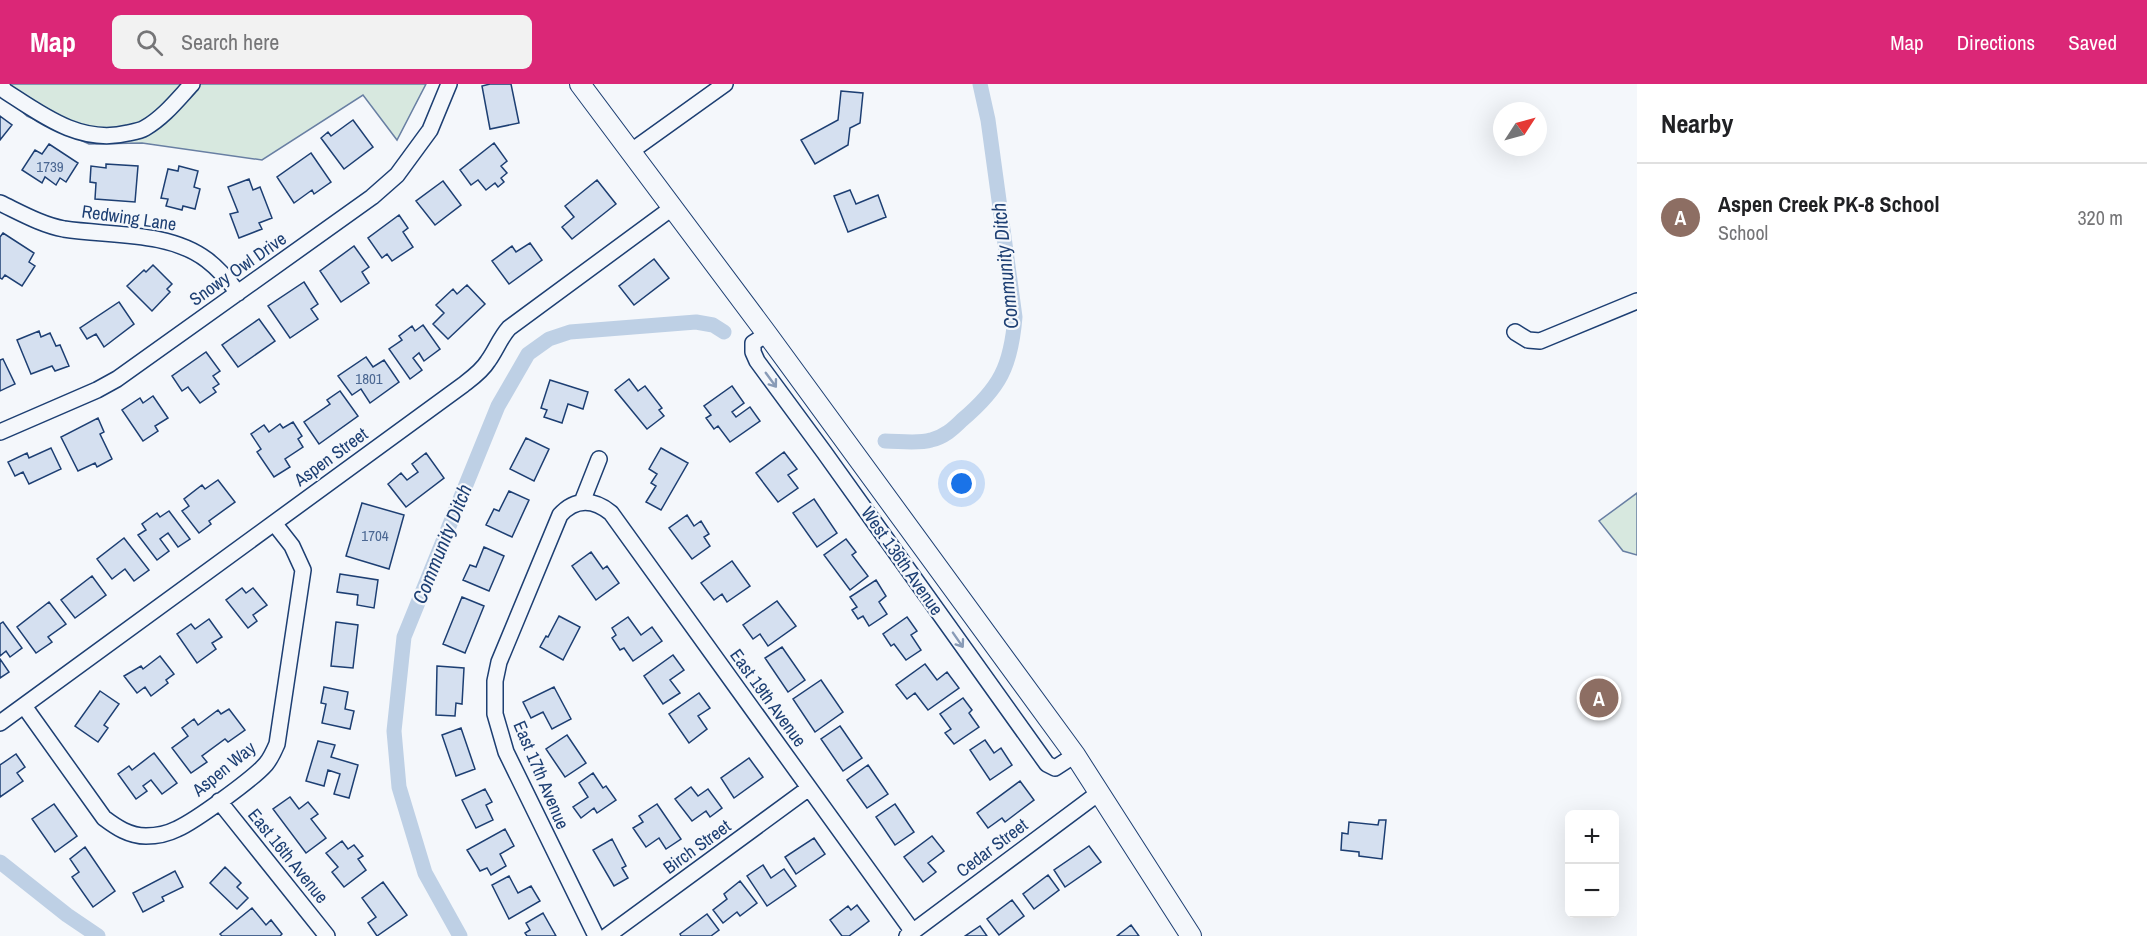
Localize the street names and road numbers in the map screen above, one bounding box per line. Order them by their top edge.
street label: Redwing Lane [80,199,178,237]
street label: Snowy Owl Drive [184,226,291,311]
street label: Aspen Street [288,421,373,492]
street label: West 136th Avenue [856,501,949,620]
street label: East 19th Avenue [724,644,812,752]
street label: East 17th Avenue [507,717,576,833]
street label: Aspen Way [186,735,261,803]
street label: East 16th Avenue [242,803,334,908]
street label: Cedar Street [951,812,1033,883]
street label: Birch Street [658,814,736,880]

